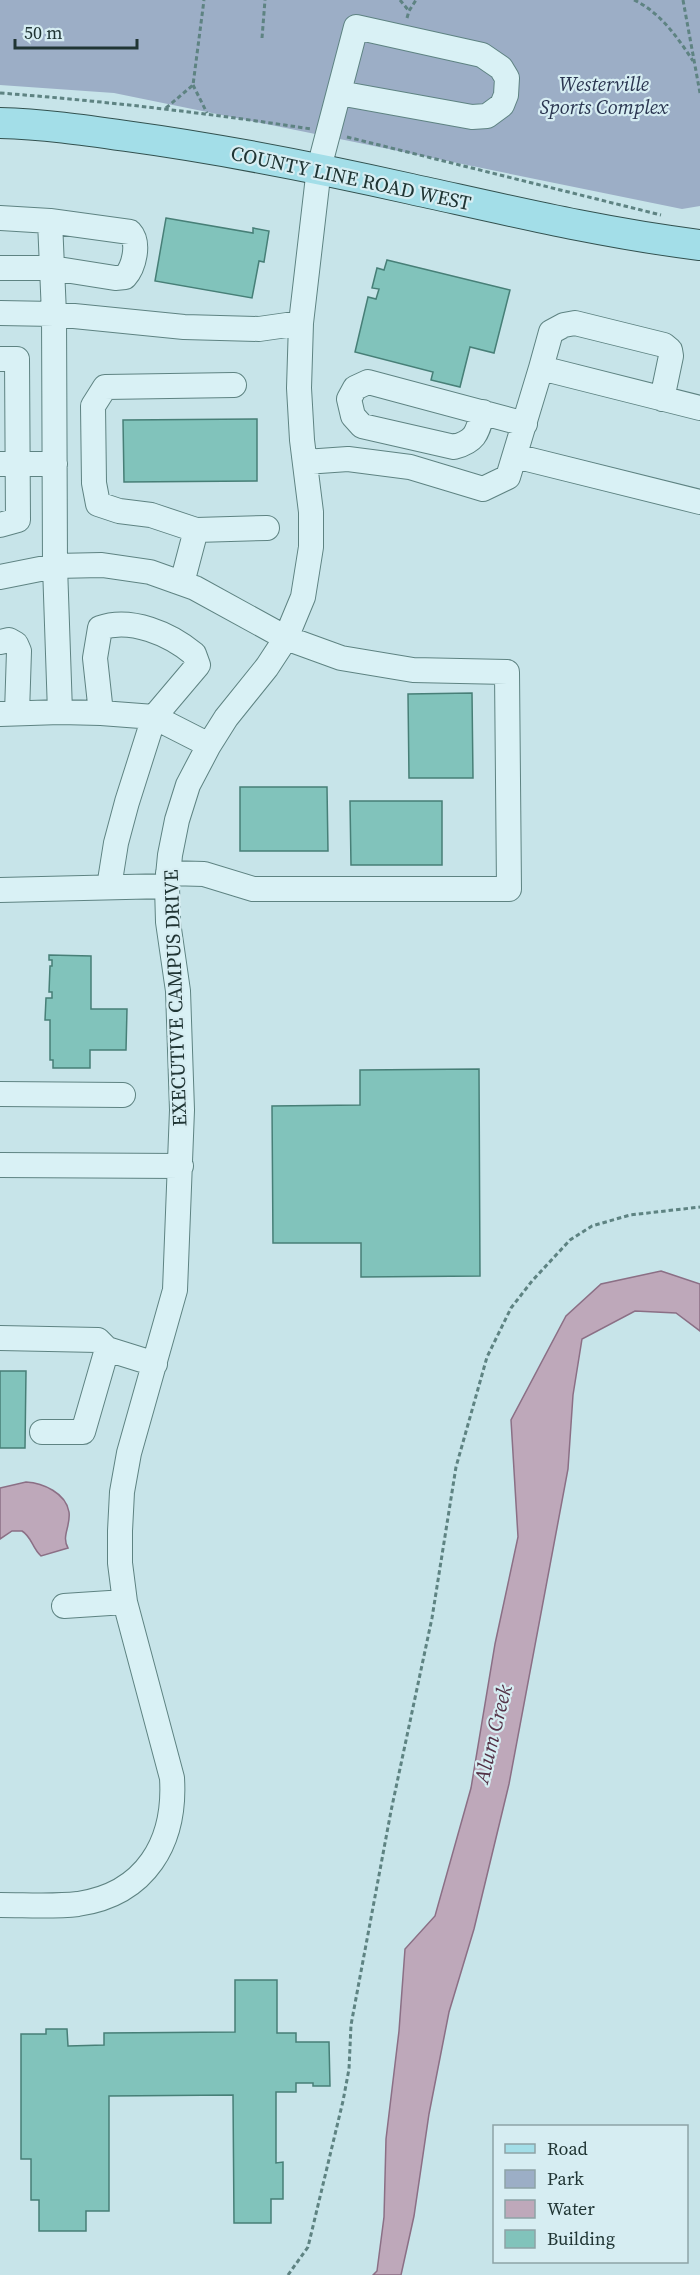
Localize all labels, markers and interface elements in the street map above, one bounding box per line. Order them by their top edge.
scale bar [15,12,136,50]
text: 50 m [24,20,62,45]
park label: Westerville Sports Complex [540,70,669,121]
street label: COUNTY LINE ROAD WEST [228,139,474,217]
street label: EXECUTIVE CAMPUS DRIVE [157,869,193,1127]
water label: Alum Creek [466,1682,519,1787]
legend [493,2125,688,2263]
text: Road [547,2136,588,2161]
text: Park [547,2166,584,2191]
text: Water [547,2196,595,2221]
text: Building [547,2226,615,2251]

